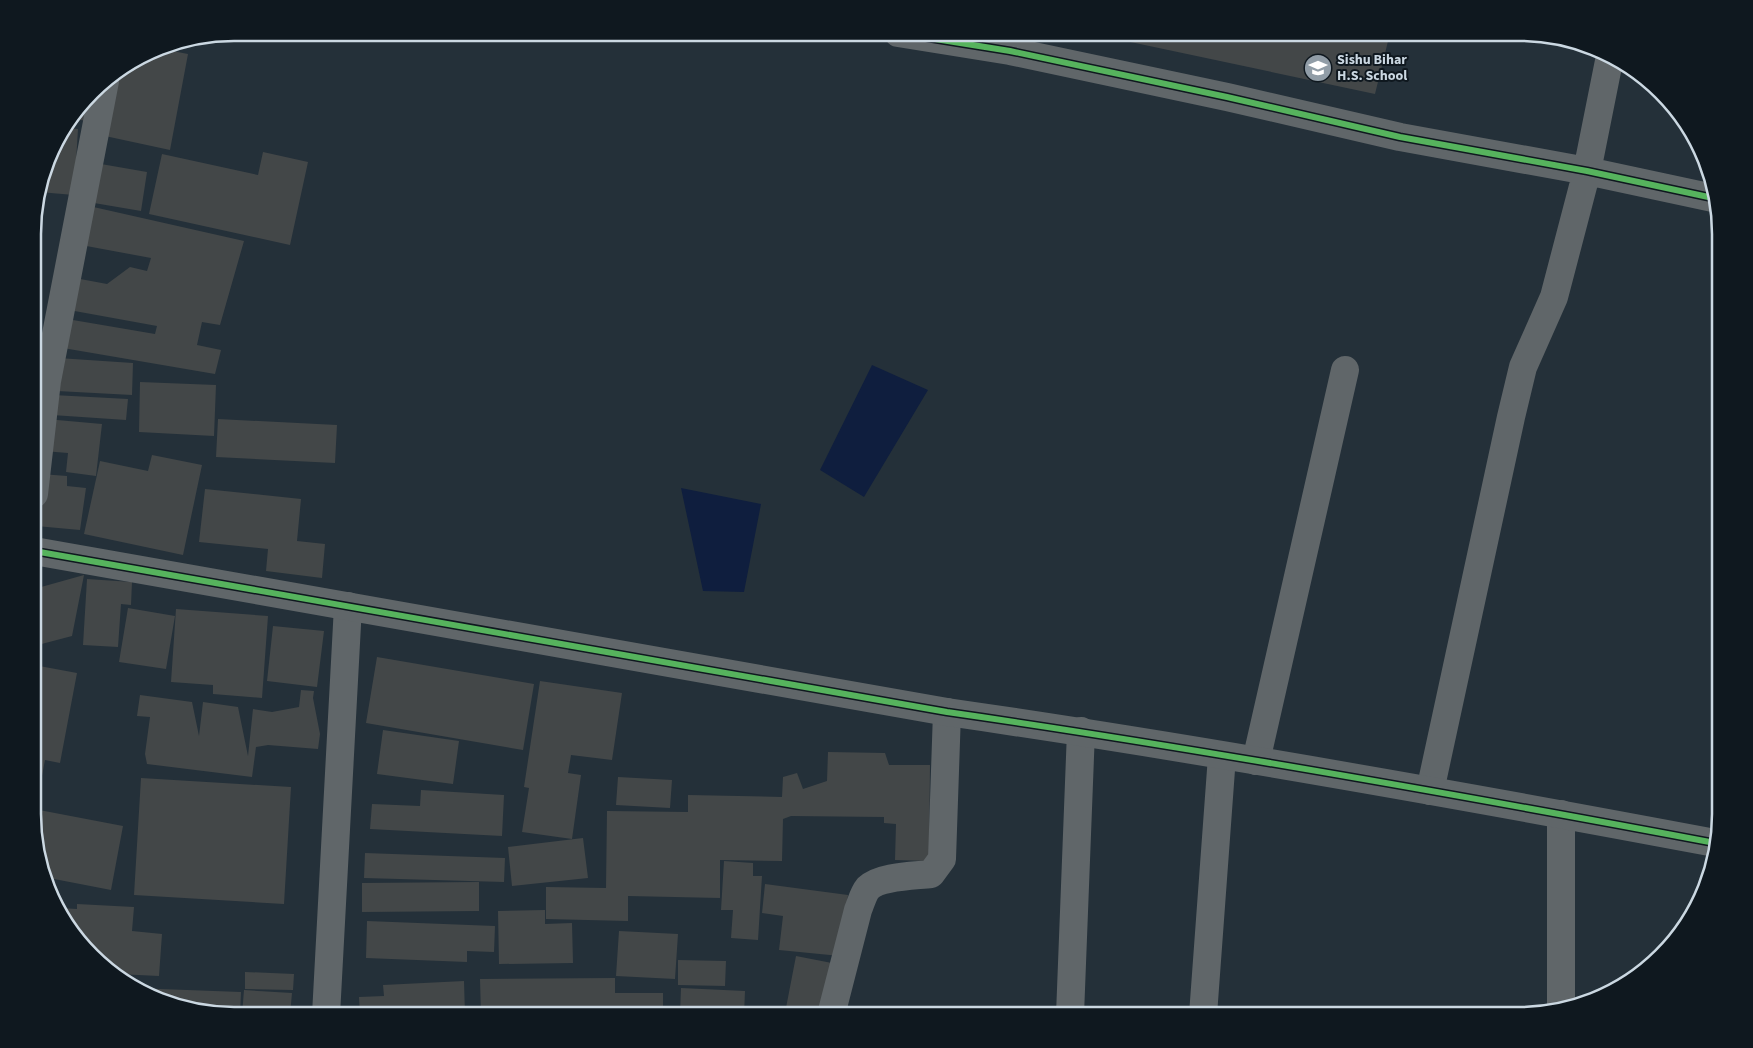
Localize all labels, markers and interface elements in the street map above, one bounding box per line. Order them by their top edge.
place label: Sishu Bihar H.S. School [1337,50,1407,86]
school or university icon: Sishu Bihar H.S. School [1303,53,1333,83]

